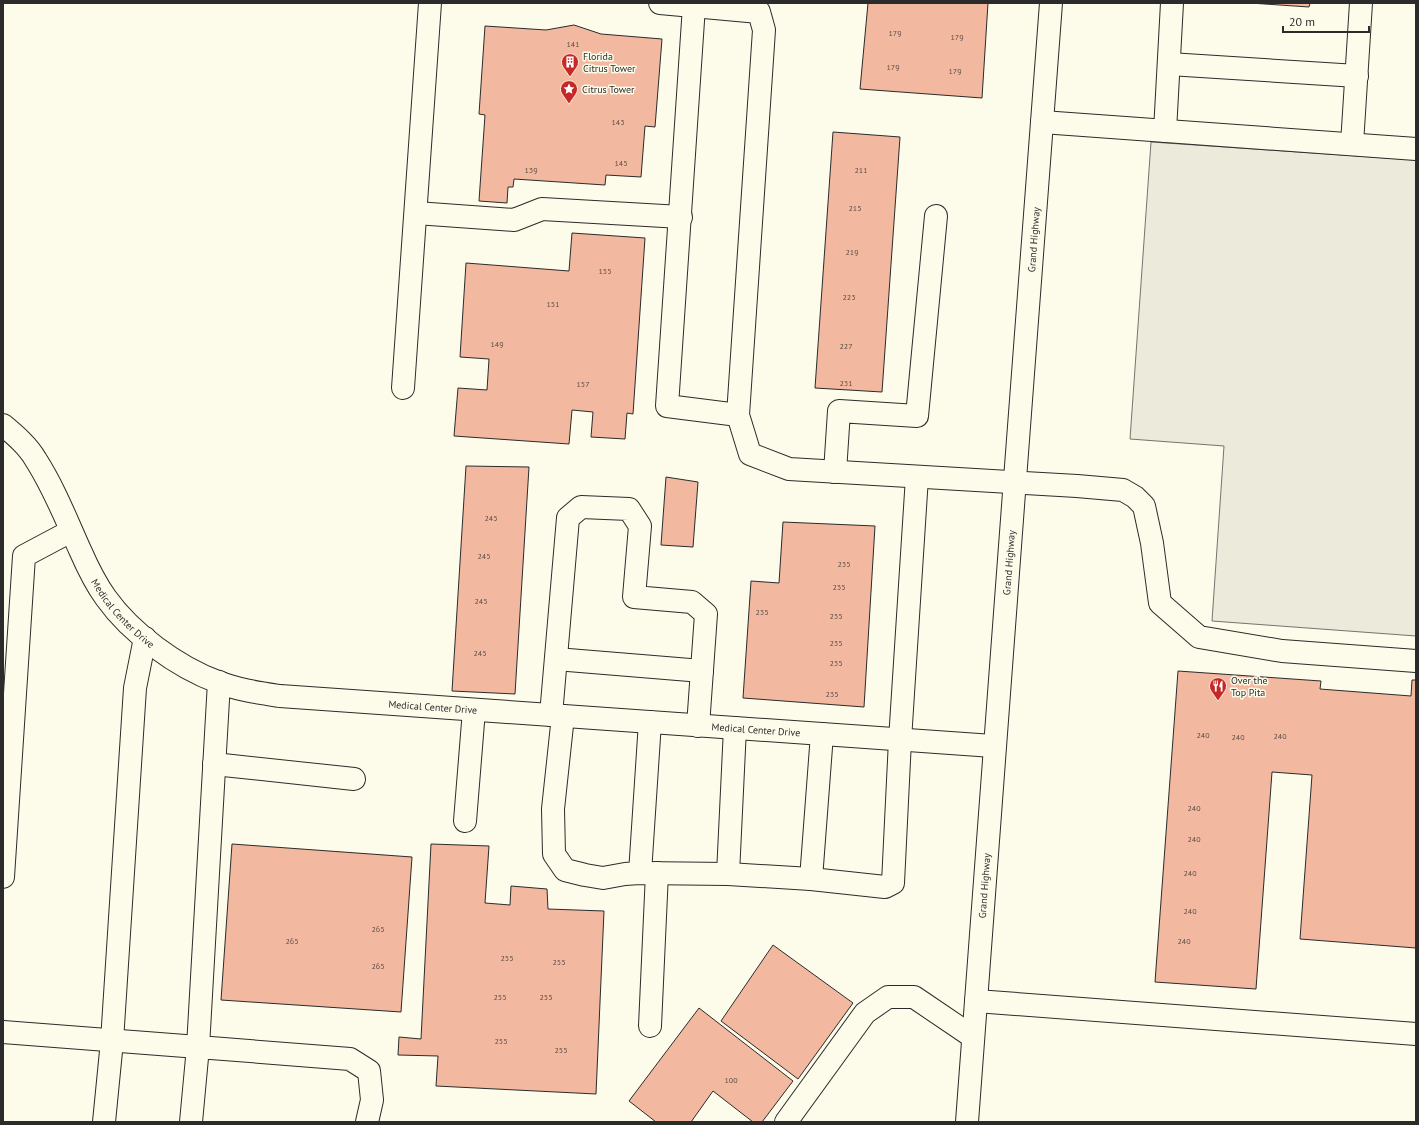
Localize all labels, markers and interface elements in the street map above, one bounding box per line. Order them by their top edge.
scale bar [1283,8,1369,34]
text: 20 m [1289,14,1315,29]
house number: 179 [888,28,902,38]
house number: 179 [950,32,964,42]
house number: 141 [566,39,580,49]
place label: Florida Citrus Tower [583,50,636,75]
building icon: Florida Citrus Tower [560,52,580,77]
house number: 179 [886,62,900,72]
house number: 179 [948,66,962,76]
place icon: Citrus Tower [559,79,579,104]
place label: Citrus Tower [582,83,635,96]
house number: 143 [611,117,625,127]
house number: 145 [614,158,628,168]
house number: 139 [524,165,538,175]
house number: 211 [854,165,868,175]
house number: 215 [848,203,862,213]
street label: Grand Highway [1024,206,1042,273]
house number: 219 [845,247,859,257]
house number: 155 [598,266,612,276]
house number: 223 [842,292,856,302]
house number: 151 [546,299,560,309]
house number: 149 [490,339,504,349]
house number: 227 [839,341,853,351]
house number: 231 [839,378,853,388]
house number: 157 [576,379,590,389]
house number: 245 [484,513,498,523]
street label: Grand Highway [1000,529,1018,596]
house number: 245 [477,551,491,561]
house number: 235 [837,559,851,569]
street label: Medical Center Drive [89,576,157,651]
house number: 235 [832,582,846,592]
house number: 245 [474,596,488,606]
house number: 235 [755,607,769,617]
house number: 235 [829,611,843,621]
house number: 235 [829,638,843,648]
house number: 245 [473,648,487,658]
house number: 235 [829,658,843,668]
place label: Over the Top Pita [1231,674,1267,699]
restaurant icon: Over the Top Pita [1208,676,1228,701]
house number: 235 [825,689,839,699]
street label: Medical Center Drive [388,697,478,716]
street label: Medical Center Drive [711,720,801,739]
house number: 240 [1196,730,1210,740]
house number: 240 [1273,731,1287,741]
house number: 240 [1231,732,1245,742]
house number: 240 [1187,803,1201,813]
house number: 240 [1187,834,1201,844]
street label: Grand Highway [975,852,993,919]
house number: 240 [1183,868,1197,878]
house number: 240 [1183,906,1197,916]
house number: 265 [371,924,385,934]
house number: 265 [285,936,299,946]
house number: 240 [1177,936,1191,946]
house number: 255 [500,953,514,963]
house number: 255 [552,957,566,967]
house number: 265 [371,961,385,971]
house number: 255 [493,992,507,1002]
house number: 255 [539,992,553,1002]
house number: 255 [494,1036,508,1046]
house number: 255 [554,1045,568,1055]
house number: 100 [724,1075,738,1085]

